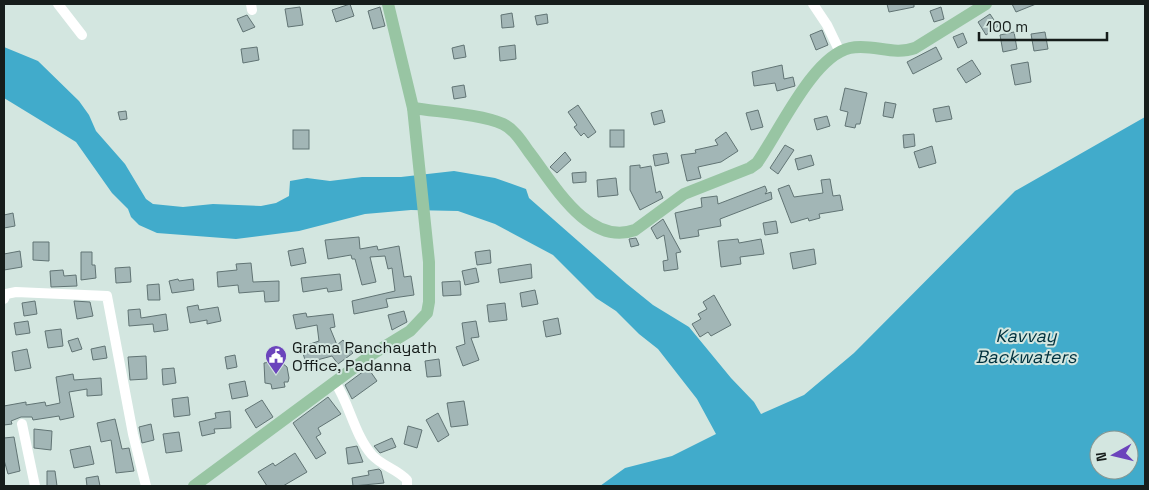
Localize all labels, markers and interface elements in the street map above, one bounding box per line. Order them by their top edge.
scale bar [979,10,1106,42]
text: 100 m [986,17,1028,36]
water label: Kavvay Backwaters [975,324,1077,368]
place label: Grama Panchayath Office, Padanna [292,337,437,376]
public building icon: Grama Panchayath Office, Padanna [264,344,288,375]
north arrow [1089,430,1139,480]
text: N [1092,451,1111,463]

